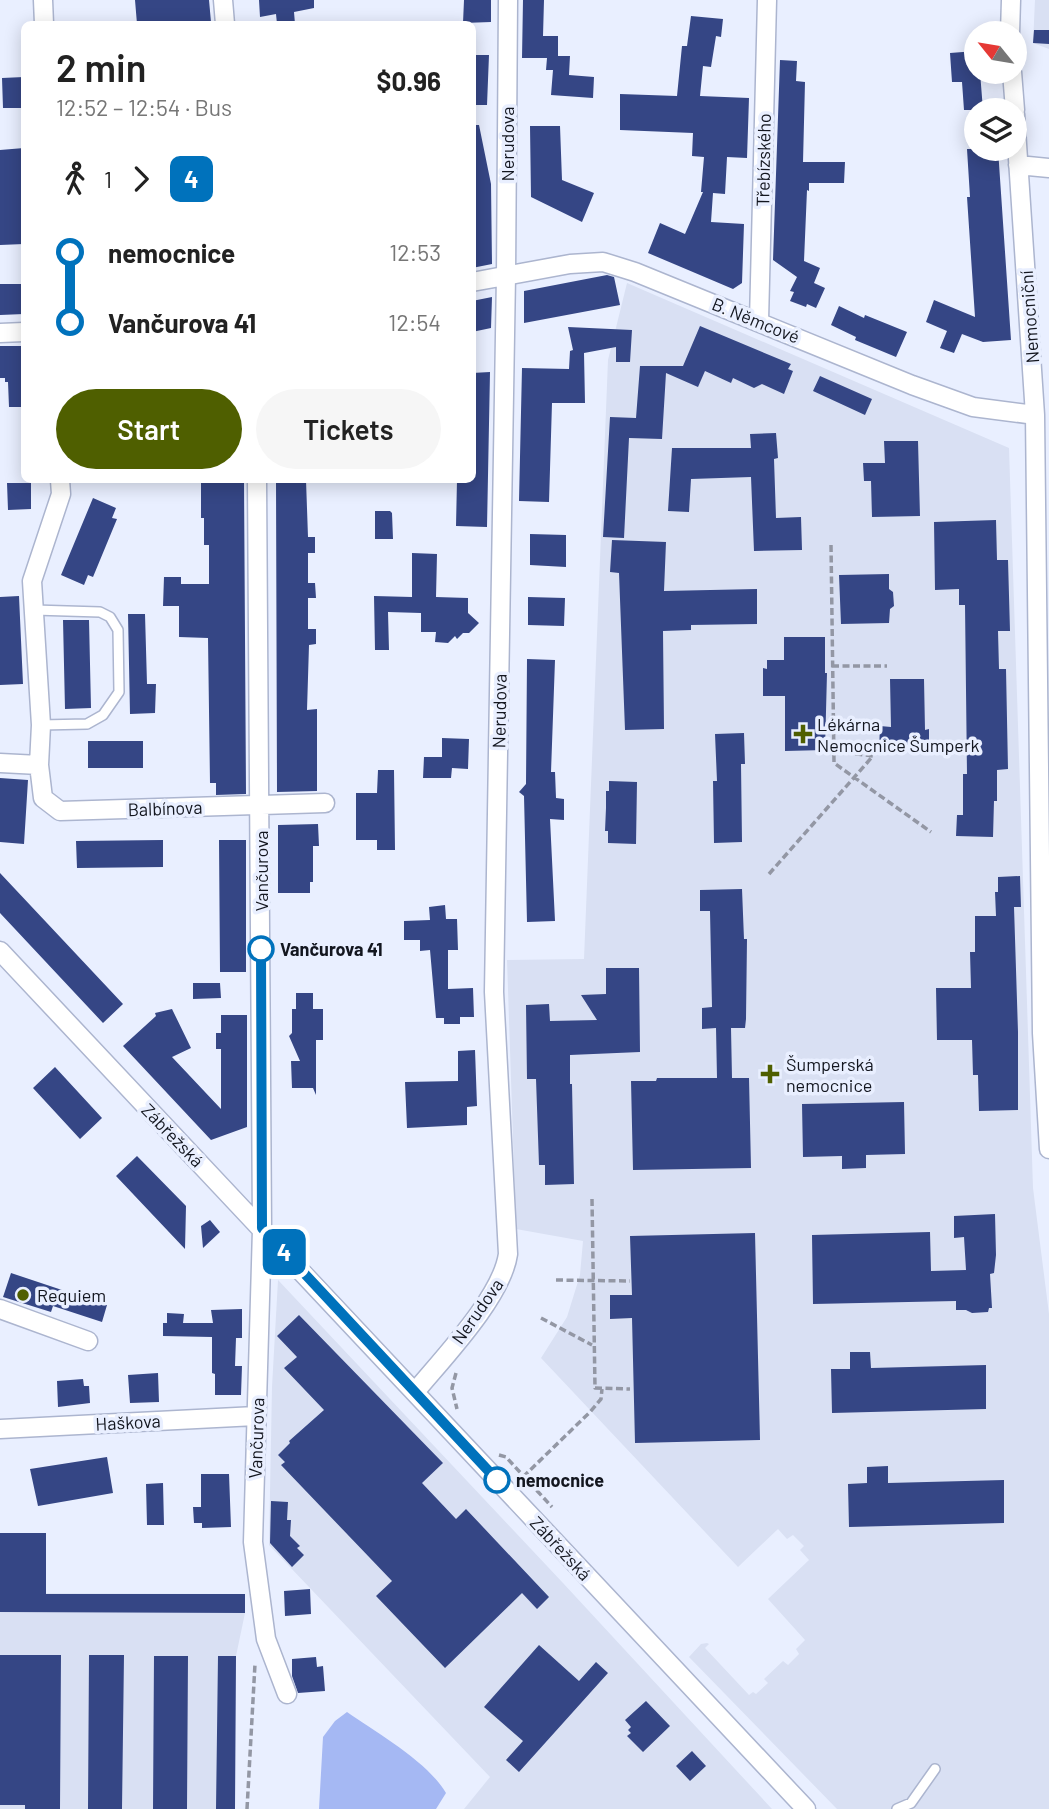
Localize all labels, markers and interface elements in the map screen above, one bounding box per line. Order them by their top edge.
north arrow [964,21,1027,84]
map controls [964,21,1027,161]
text: 2 min [56,44,146,90]
text: $0.96 [377,65,441,96]
text: 12:52 – 12:54 · Bus [56,93,232,121]
button: layers [964,98,1027,161]
street label: Nerudova [496,107,518,181]
street label: Třebízského [751,113,775,207]
icon: walk [56,160,94,198]
icon: forward [122,160,160,198]
text: 4 [184,164,199,193]
text: 1 [104,165,112,193]
text: nemocnice [108,237,235,268]
text: 12:53 [389,238,441,266]
street label: Nemocniční [1015,270,1043,364]
street label: B. Němcové [709,292,803,348]
text: Vančurova 41 [108,307,256,338]
text: 12:54 [388,308,441,336]
button: Start [56,389,242,469]
button: Tickets [256,389,441,469]
street label: Nerudova [487,673,511,749]
place label: Lékárna Nemocnice Šumperk [817,713,980,756]
marker: Lékárna Nemocnice Šumperk [795,726,811,742]
street label: Balbínova [127,796,203,820]
street label: Vančurova [250,831,272,911]
marker: Vančurova 41 [248,936,274,962]
place label: Vančurova 41 [280,938,383,960]
place label: Šumperská nemocnice [786,1053,874,1096]
marker: Šumperská nemocnice [760,1064,780,1084]
street label: Zábřežská [137,1099,209,1171]
line badge: 4 [261,1229,307,1275]
text: 4 [277,1237,291,1266]
street label: Nerudova [447,1274,507,1348]
place label: Requiem [37,1284,106,1306]
marker: Requiem [15,1287,31,1303]
street label: Vančurova [244,1397,268,1479]
street label: Haškova [95,1409,161,1435]
marker: nemocnice [484,1467,510,1493]
place label: nemocnice [516,1469,604,1491]
street label: Zábřežská [526,1511,596,1585]

